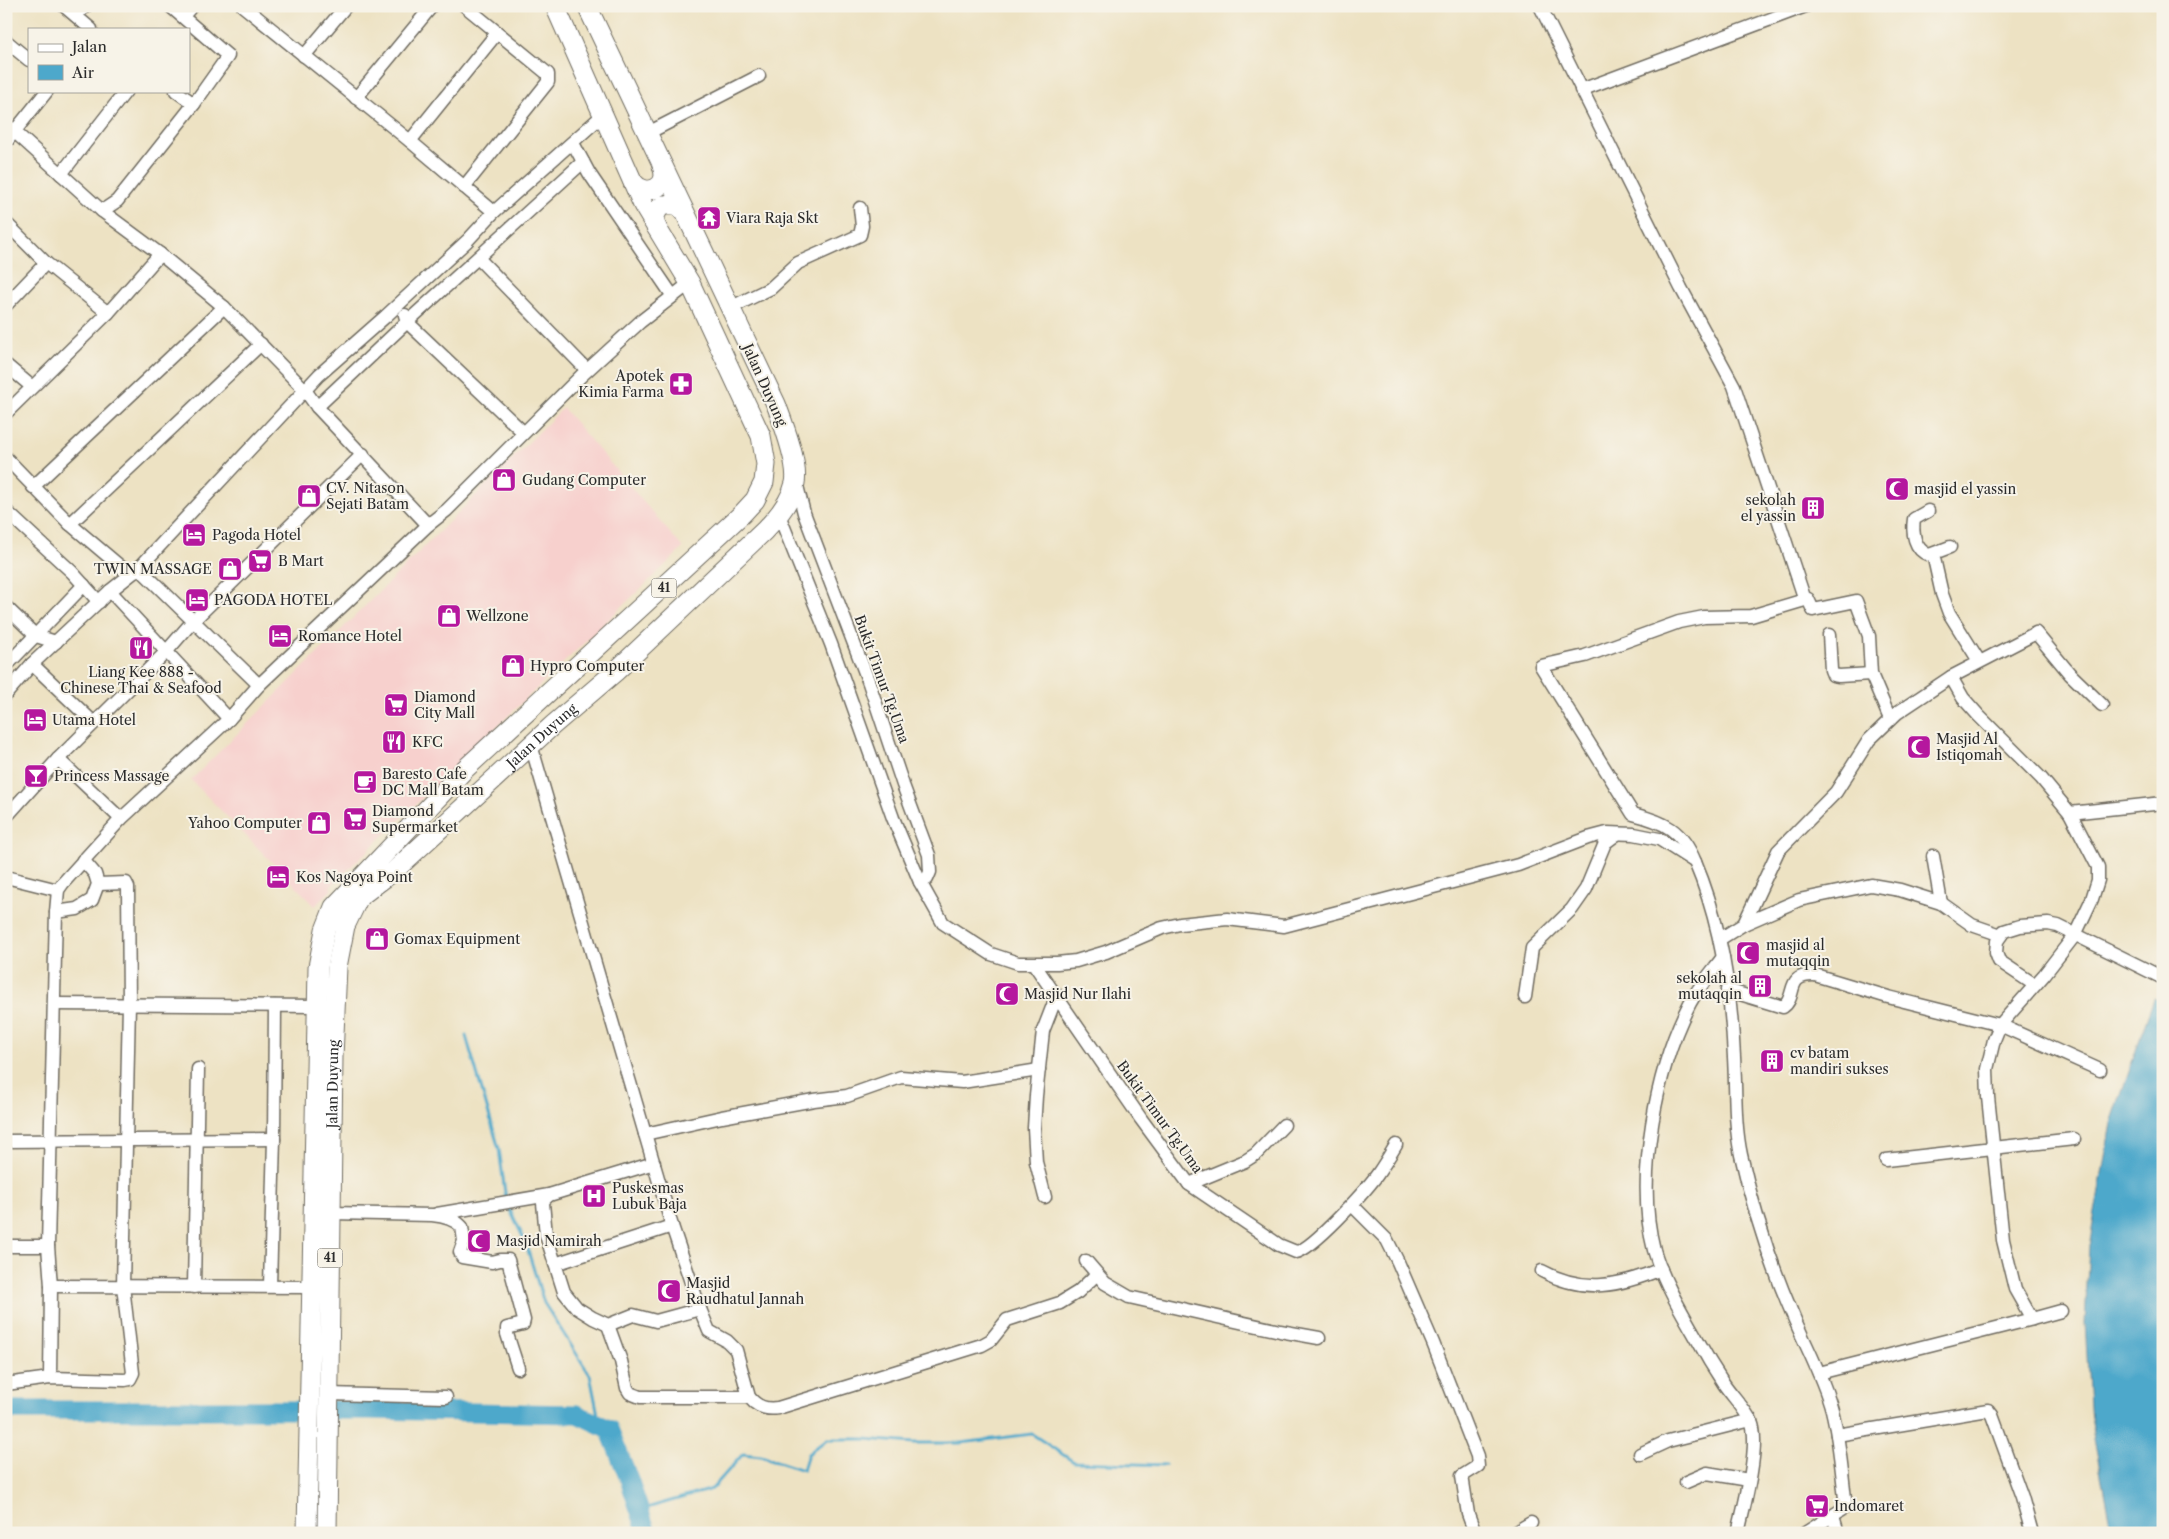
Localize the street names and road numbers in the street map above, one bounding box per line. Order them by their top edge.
street label: Jalan Duyung [738,339,791,430]
road number: 41 [652,578,676,598]
street label: Bukit Timur Tg.Uma [850,612,914,746]
street label: Jalan Duyung [501,699,581,773]
street label: Jalan Duyung [323,1039,343,1130]
street label: Bukit Timur Tg.Uma [1113,1057,1207,1177]
road number: 41 [318,1248,342,1268]

